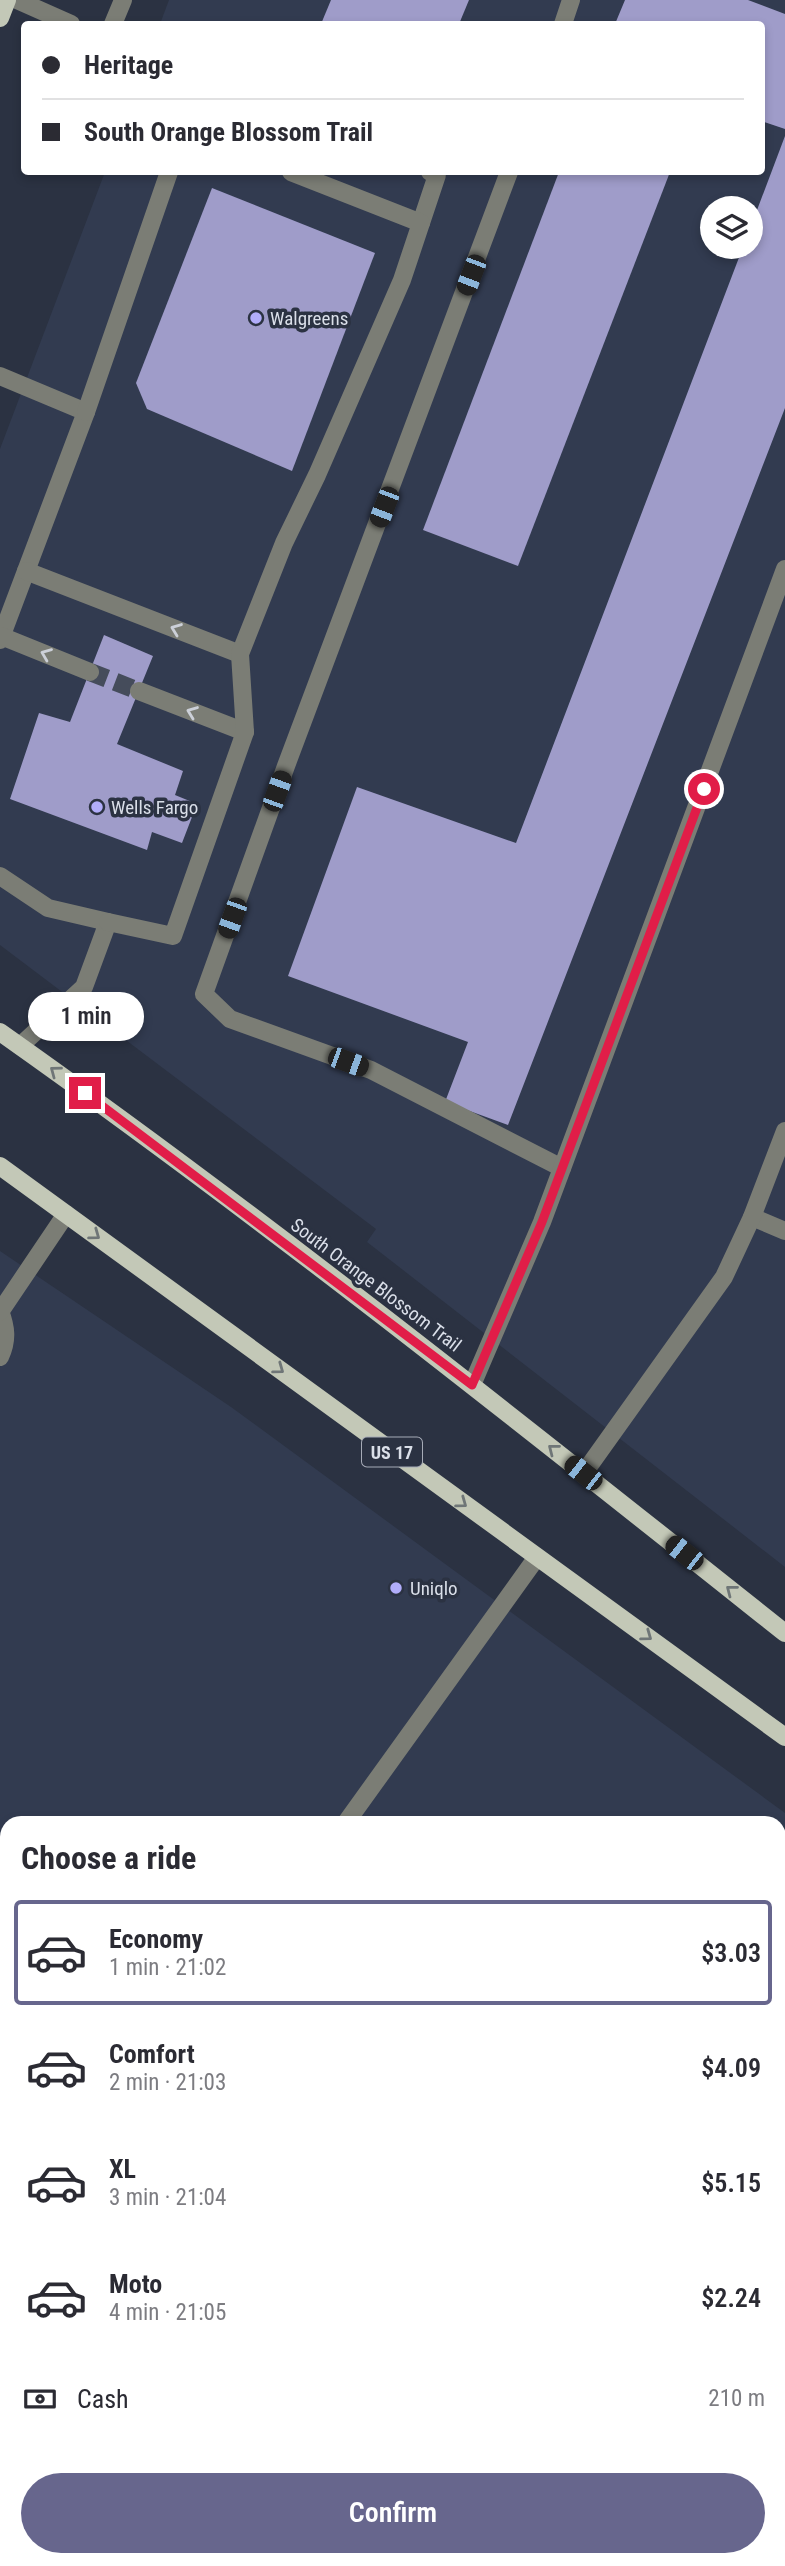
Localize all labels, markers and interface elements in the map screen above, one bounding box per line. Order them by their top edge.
text: Heritage [84,50,173,80]
text: South Orange Blossom Trail [84,117,373,147]
map controls [700,196,763,259]
button: layers [700,196,763,259]
car [454,252,489,298]
place label: Walgreens [270,307,348,330]
marker: Walgreens [248,310,264,326]
car [367,484,402,530]
one-way arrow [171,623,183,637]
one-way arrow [40,649,52,663]
one-way arrow [187,706,199,720]
car [260,768,295,814]
route start [688,773,720,805]
place label: Wells Fargo [111,796,198,819]
marker: Wells Fargo [89,799,105,815]
car [215,895,250,941]
callout: 1 min [27,992,143,1040]
text: 1 min [61,1003,111,1030]
car [325,1045,372,1079]
one-way arrow [50,1067,63,1080]
route end [69,1077,101,1109]
street label: South Orange Blossom Trail [286,1213,466,1357]
one-way arrow [87,1227,100,1239]
one-way arrow [271,1361,283,1373]
road number: US 17 [362,1437,422,1466]
one-way arrow [548,1445,561,1458]
car [560,1452,607,1494]
one-way arrow [455,1495,467,1507]
car [661,1532,708,1574]
place label: Uniqlo [410,1577,458,1600]
marker: Uniqlo [388,1580,404,1596]
one-way arrow [727,1586,739,1599]
one-way arrow [639,1628,651,1641]
text: Choose a ride [21,1839,196,1877]
icon: car [25,1921,88,1984]
text: Economy [109,1924,203,1954]
text: $3.03 [701,1938,761,1968]
text: 1 min · 21:02 [109,1954,226,1981]
icon: car [25,2036,88,2099]
text: Comfort [109,2039,195,2069]
text: $4.09 [701,2053,761,2083]
text: 2 min · 21:03 [109,2069,226,2096]
icon: car [25,2151,88,2214]
text: XL [109,2154,136,2184]
text: $5.15 [701,2168,761,2198]
text: 3 min · 21:04 [109,2184,226,2211]
icon: car [25,2266,88,2329]
text: Moto [109,2269,162,2299]
text: $2.24 [701,2283,761,2313]
text: 4 min · 21:05 [109,2299,226,2326]
icon: cash [21,2380,59,2418]
text: Cash [77,2384,129,2414]
text: 210 m [708,2385,765,2412]
button: Confirm [21,2473,765,2553]

